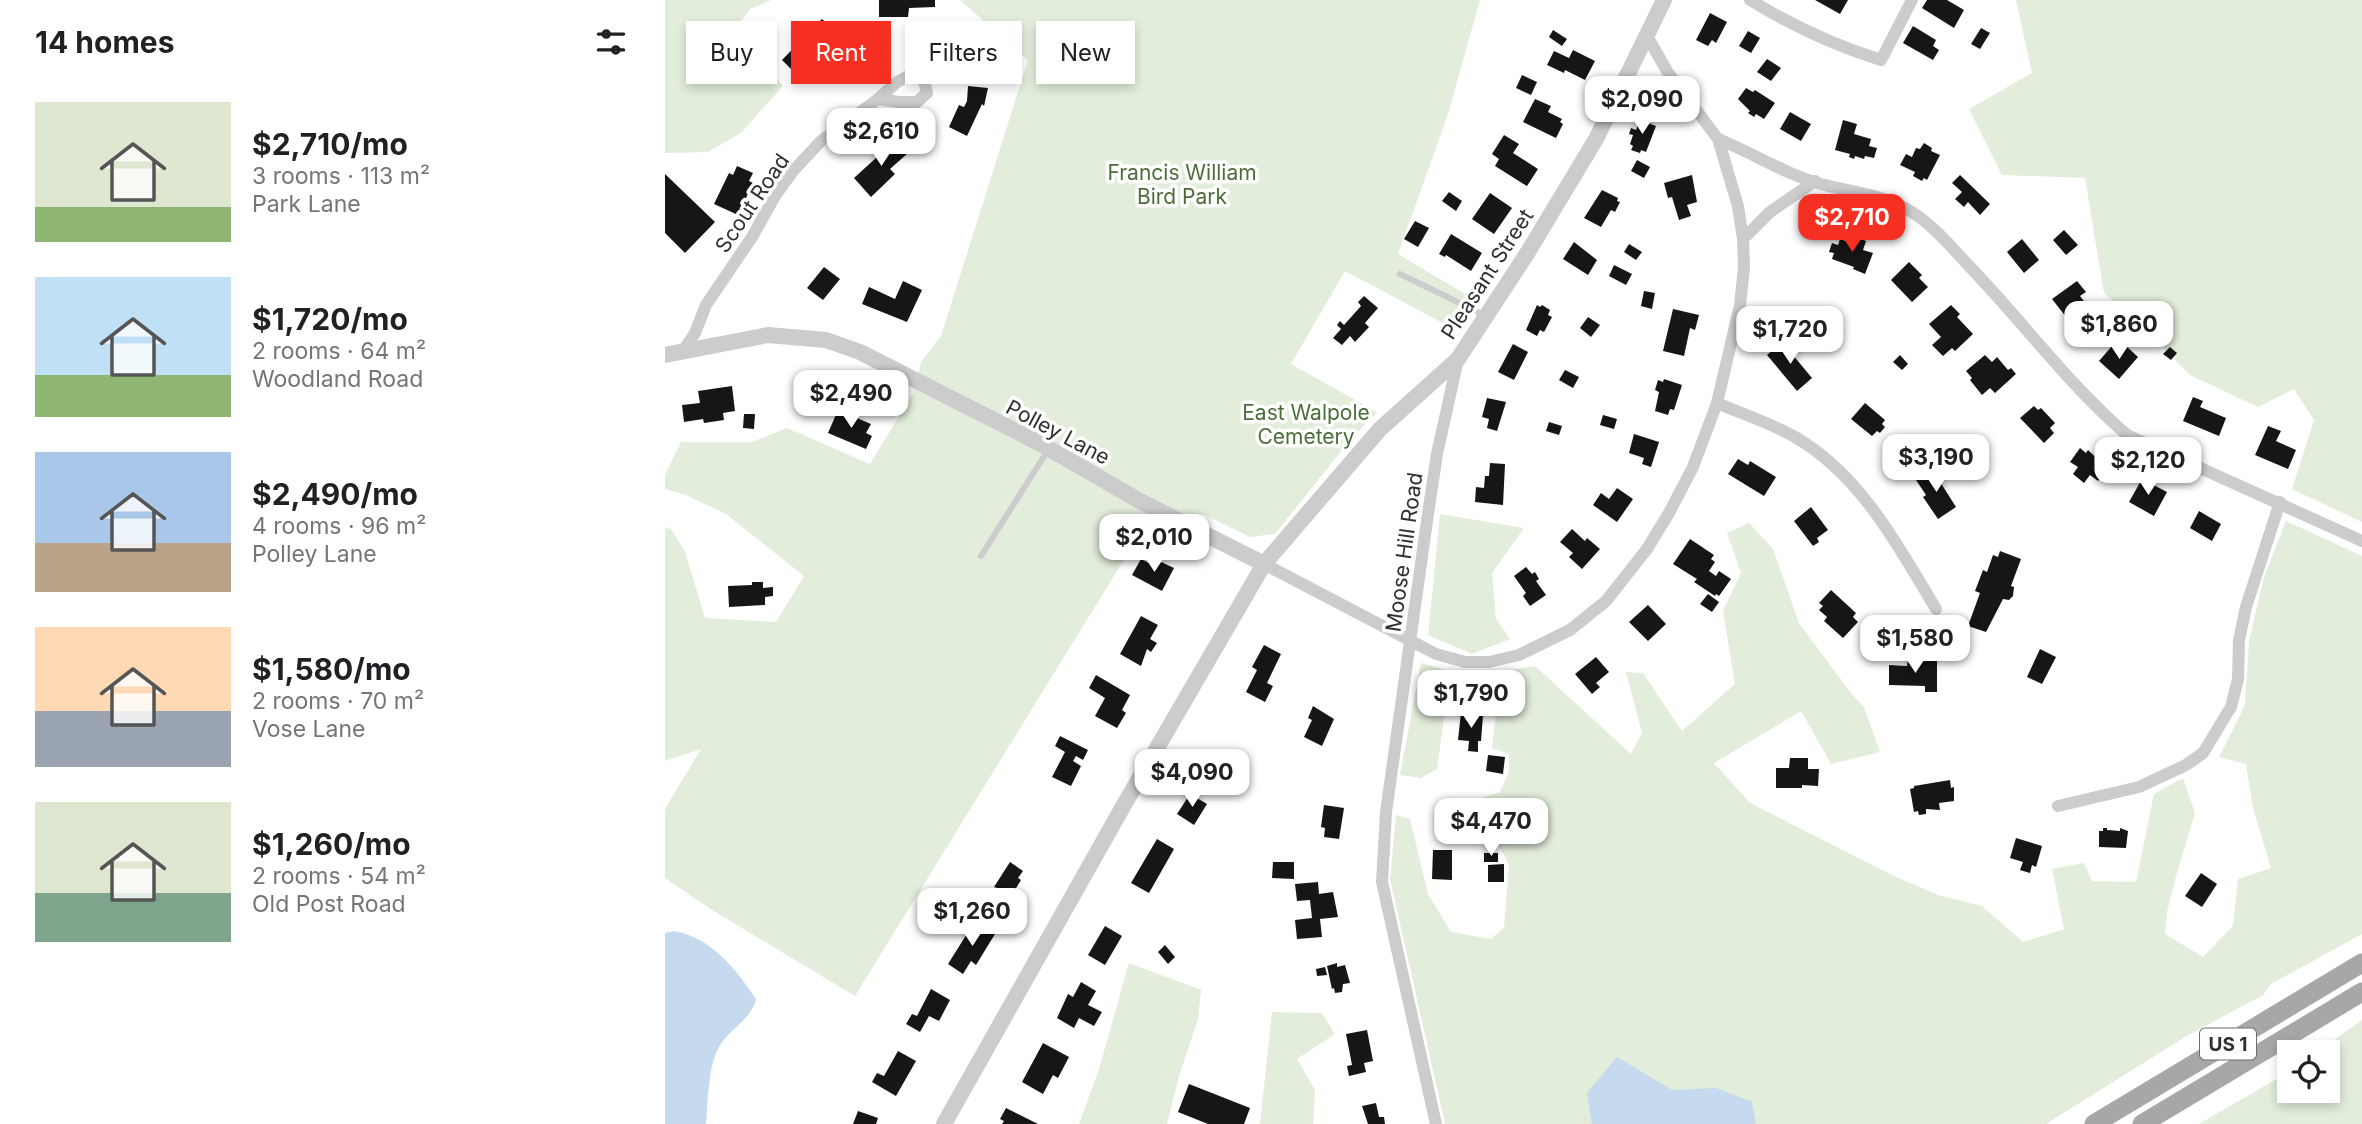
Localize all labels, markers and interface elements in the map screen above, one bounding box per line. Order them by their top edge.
chip: Buy [686,21,777,84]
chip: Rent [791,21,891,84]
chip: Filters [905,21,1022,84]
chip: New [1036,21,1135,84]
icon: filters [592,23,630,61]
text: 14 homes [35,24,174,60]
pin: $2,090 [1585,76,1699,136]
text: $2,090 [1601,85,1683,113]
pin: $2,610 [824,108,938,168]
text: $2,610 [843,117,919,145]
text: $2,710/mo [252,126,408,162]
icon: home [91,130,175,214]
street label: Scout Road [710,149,794,257]
park label: Francis William Bird Park [1107,160,1257,209]
text: 3 rooms · 113 m² [252,162,430,190]
text: Park Lane [252,190,361,218]
pin: $2,710 [1795,194,1909,254]
text: $2,710 [1814,203,1890,231]
street label: Pleasant Street [1436,204,1538,344]
text: $1,720/mo [252,301,408,337]
pin: $1,860 [2062,302,2176,361]
icon: home [91,305,175,389]
pin: $1,720 [1733,306,1847,366]
text: $1,860 [2080,310,2158,338]
text: $1,720 [1752,315,1828,343]
text: 2 rooms · 64 m² [252,337,426,365]
text: Woodland Road [252,365,423,393]
pin: $2,490 [794,370,908,430]
text: $2,490 [809,379,893,407]
street label: Polley Lane [1002,394,1114,470]
park label: East Walpole Cemetery [1242,400,1370,449]
pin: $3,190 [1879,434,1993,494]
pin: $2,120 [2091,438,2205,497]
text: $3,190 [1898,443,1974,471]
text: $2,120 [2110,446,2186,474]
street label: Moose Hill Road [1380,471,1428,633]
text: $2,490/mo [252,476,418,512]
icon: home [91,480,175,564]
text: 4 rooms · 96 m² [252,512,426,540]
pin: $2,010 [1097,514,1211,574]
text: $2,010 [1115,523,1193,551]
text: Polley Lane [252,540,377,568]
pin: $1,580 [1858,616,1972,675]
text: $1,580 [1876,624,1954,652]
text: $1,580/mo [252,651,411,687]
icon: home [91,655,175,739]
pin: $1,790 [1414,670,1528,730]
text: $1,790 [1433,679,1509,707]
text: 2 rooms · 70 m² [252,687,424,715]
text: Vose Lane [252,715,365,743]
pin: $4,090 [1135,750,1249,809]
text: $4,090 [1151,758,1233,786]
pin: $4,470 [1434,798,1548,858]
text: $4,470 [1450,807,1532,835]
text: $1,260/mo [252,826,411,862]
icon: home [91,830,175,914]
text: 2 rooms · 54 m² [252,862,426,890]
pin: $1,260 [915,888,1029,948]
text: Old Post Road [252,890,406,918]
text: $1,260 [933,897,1011,925]
road number: US 1 [2200,1028,2256,1060]
map controls [2277,1040,2340,1103]
button: locate [2277,1040,2340,1103]

